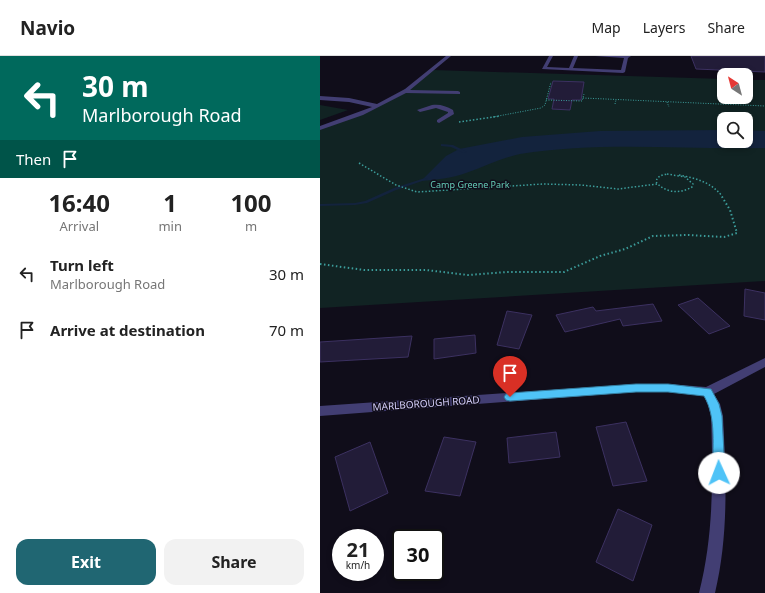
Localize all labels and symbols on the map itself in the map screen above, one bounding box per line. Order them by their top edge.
north arrow [717,68,753,104]
park label: Camp Greene Park [430,178,510,191]
pin [493,356,527,397]
street label: MARLBOROUGH ROAD [372,392,480,414]
position arrow [698,452,740,494]
speed limit sign: 30 [392,529,444,581]

